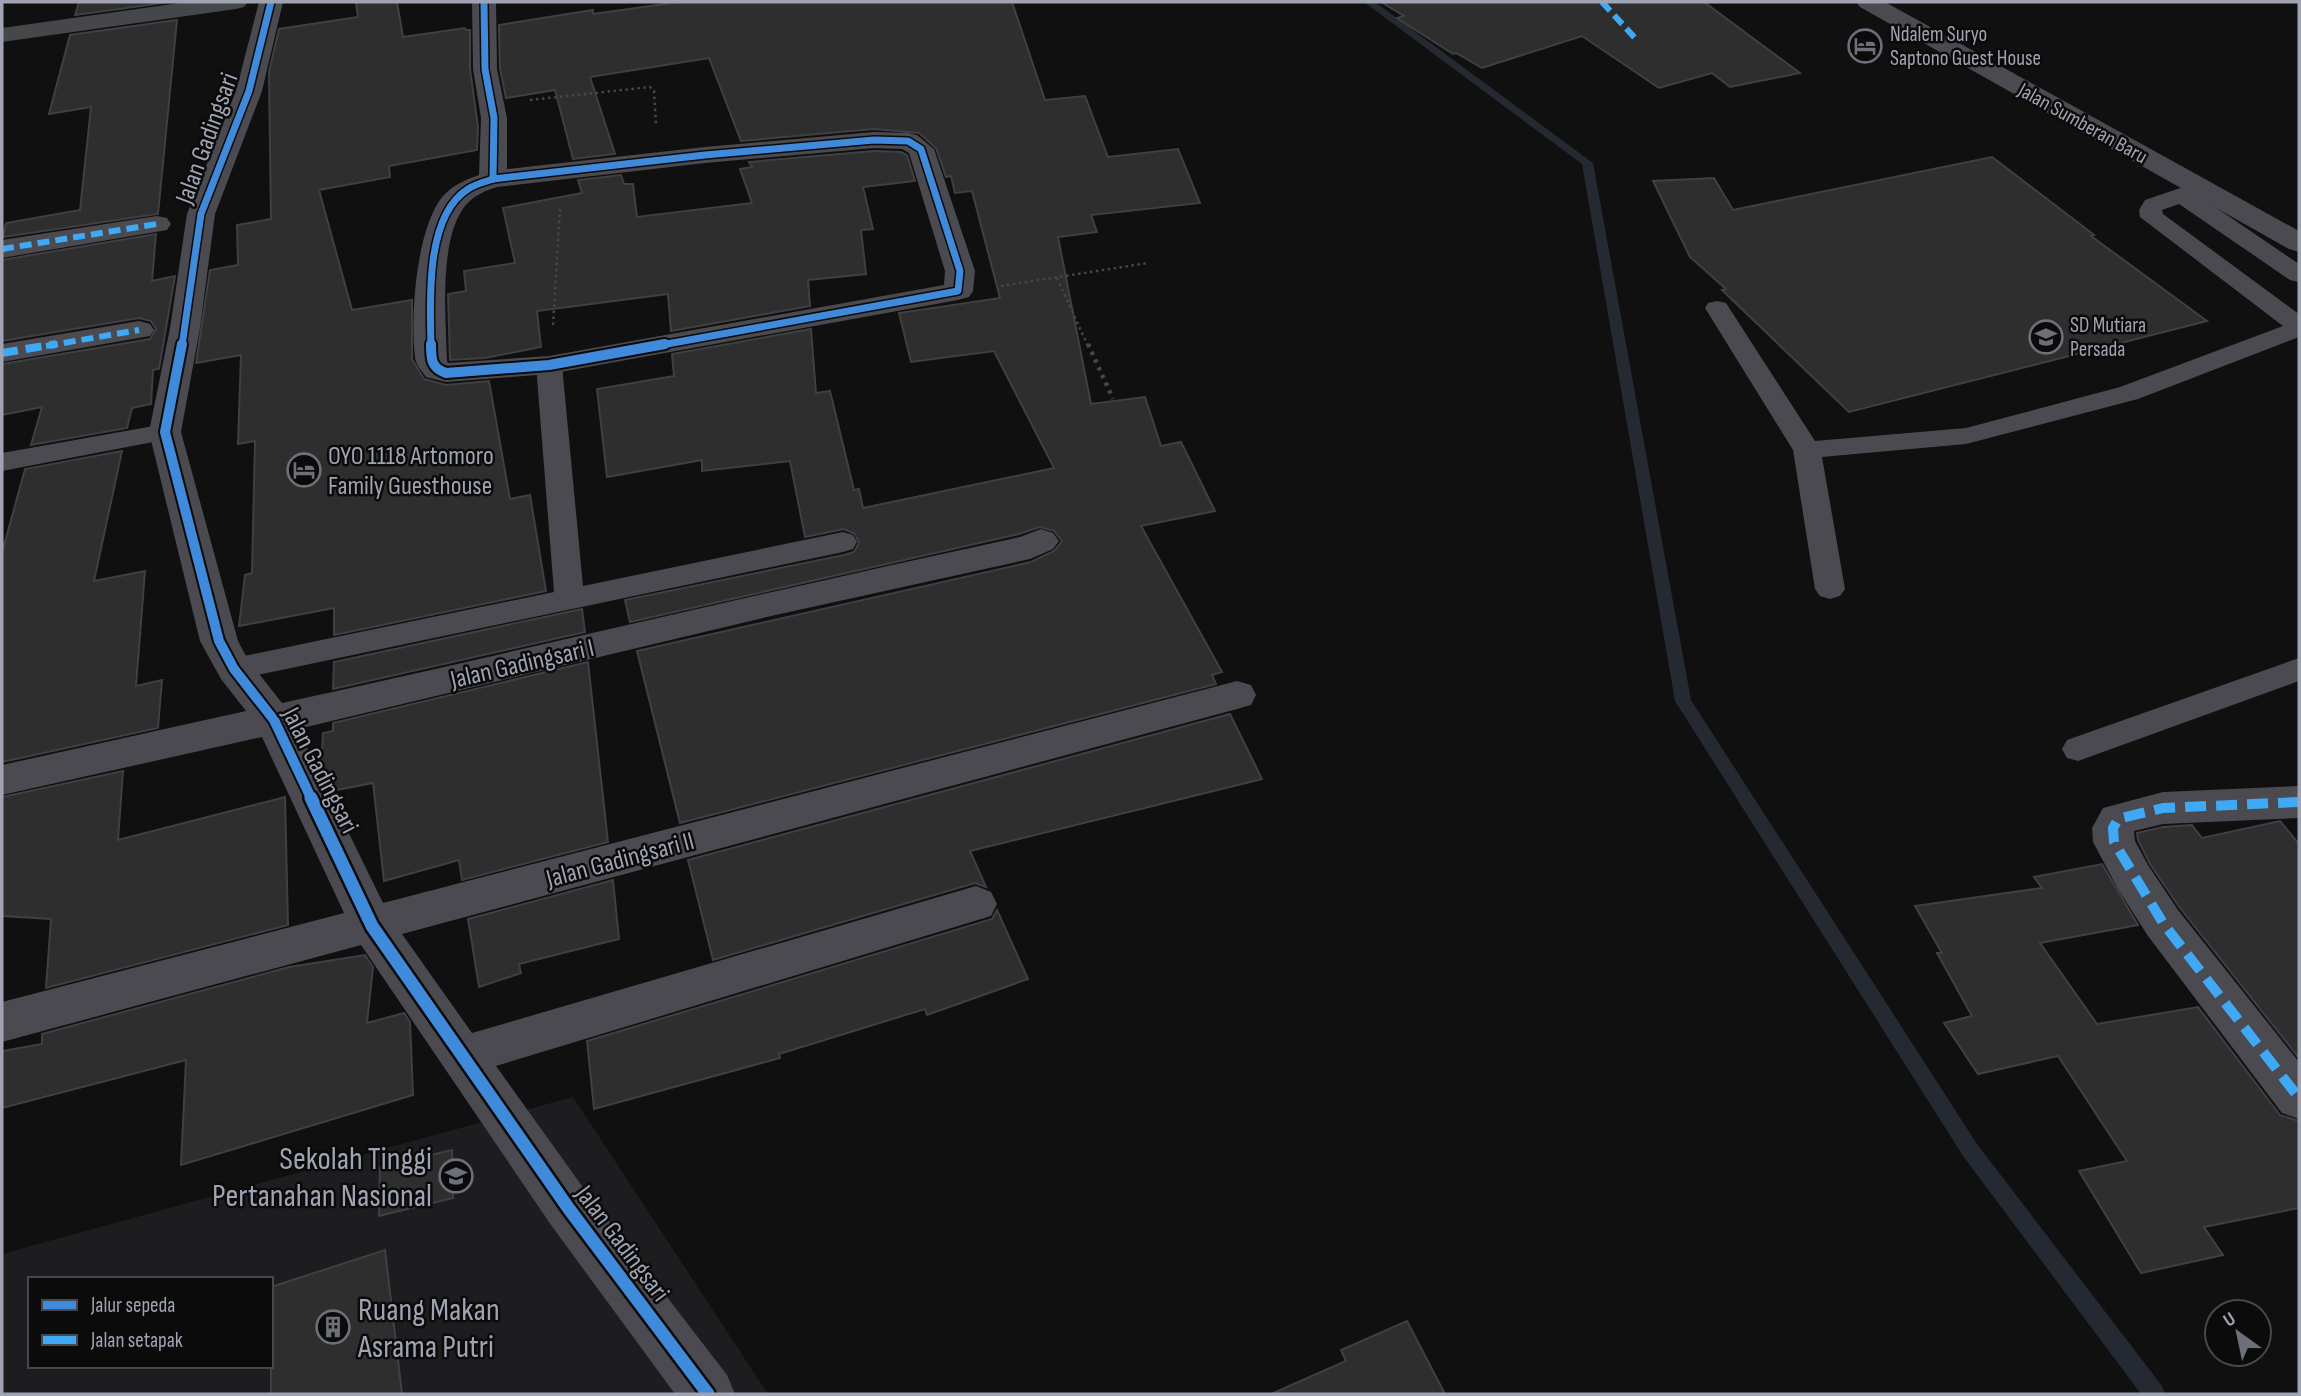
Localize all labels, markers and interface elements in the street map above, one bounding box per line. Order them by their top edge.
place label: Ndalem Suryo Saptono Guest House [1890,22,2041,71]
hotel icon: Ndalem Suryo Saptono Guest House [1846,27,1884,65]
street label: Jalan Gadingsari [169,69,245,209]
street label: Jalan Sumberan Baru [2013,77,2152,169]
place label: SD Mutiara Persada [2070,313,2146,362]
school or university icon: SD Mutiara Persada [2027,318,2065,356]
place label: OYO 1118 Artomoro Family Guesthouse [328,441,494,502]
hotel icon: OYO 1118 Artomoro Family Guesthouse [285,451,323,489]
street label: Jalan Gadingsari I [447,633,597,696]
street label: Jalan Gadingsari [274,702,365,839]
street label: Jalan Gadingsari II [542,826,698,895]
place label: Sekolah Tinggi Pertanahan Nasional [212,1140,432,1216]
school or university icon: Sekolah Tinggi Pertanahan Nasional [437,1157,475,1195]
street label: Jalan Gadingsari [568,1179,675,1308]
legend [28,1277,273,1368]
place label: Ruang Makan Asrama Putri [357,1291,500,1367]
text: Jalur sepeda [90,1293,175,1318]
north arrow [2203,1298,2273,1368]
building icon: Ruang Makan Asrama Putri [314,1308,352,1346]
text: U [2219,1308,2240,1332]
text: Jalan setapak [90,1328,183,1353]

